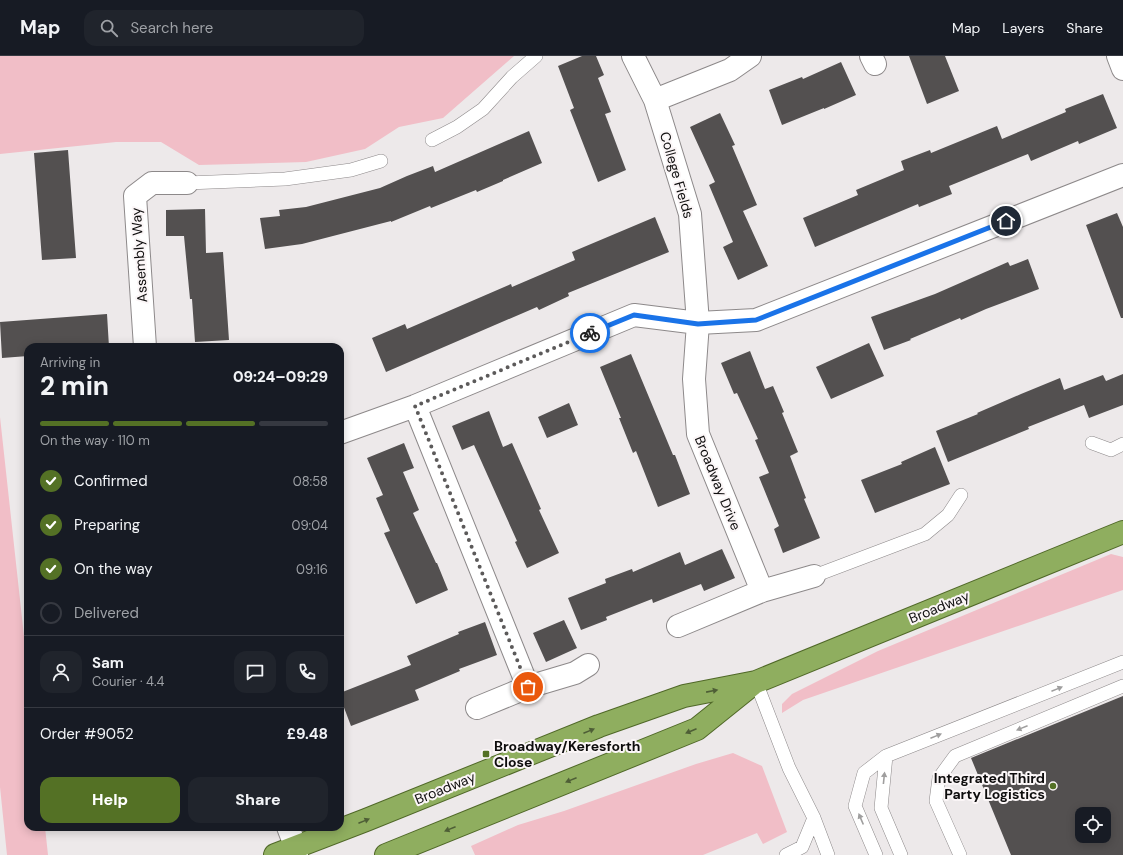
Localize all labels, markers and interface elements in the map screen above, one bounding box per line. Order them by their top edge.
search box [84,10,364,46]
text: Map [20,15,60,40]
icon: search [98,17,120,39]
text: Search here [130,18,213,38]
text: Map [952,19,980,37]
text: Layers [1002,19,1044,37]
text: Share [1066,19,1103,37]
street label: College Fields [656,130,698,220]
pin [989,204,1023,238]
street label: Assembly Way [127,207,151,303]
icon: home [995,210,1017,232]
courier [570,313,610,353]
icon: bike [579,322,601,344]
text: Arriving in [40,354,100,371]
text: 09:24–09:29 [233,367,328,387]
text: 2 min [40,369,109,403]
text: On the way · 110 m [40,432,150,449]
street label: Broadway Drive [691,433,745,533]
icon: check [40,470,62,492]
text: Confirmed [74,471,148,491]
text: 08:58 [293,473,328,490]
icon: check [40,514,62,536]
text: Preparing [74,515,140,535]
text: 09:04 [292,517,328,534]
icon: check [40,558,62,580]
text: On the way [74,559,153,579]
text: 09:16 [296,561,328,578]
street label: Broadway [906,587,972,627]
text: Delivered [74,603,139,623]
button: person [40,651,82,693]
button: chat [234,651,276,693]
button: phone [286,651,328,693]
text: Sam [92,653,124,673]
pin [511,670,545,704]
text: Courier · 4.4 [92,673,164,690]
icon: bag [517,676,539,698]
one-way arrow [1052,685,1064,691]
one-way arrow [706,688,718,694]
text: Order #9052 [40,724,134,744]
text: £9.48 [286,724,328,744]
one-way arrow [1016,725,1028,731]
one-way arrow [583,727,595,733]
one-way arrow [686,728,697,734]
one-way arrow [931,733,943,739]
place label: Broadway/Keresforth Close [494,737,640,771]
marker: Broadway/Keresforth Close [481,749,491,759]
street label: Broadway [412,768,478,808]
place label: Integrated Third Party Logistics [934,769,1045,803]
one-way arrow [881,772,888,784]
button: Help [40,777,180,823]
button: Share [188,777,328,823]
one-way arrow [565,777,576,783]
marker: Integrated Third Party Logistics [1048,781,1058,791]
map controls [1075,807,1111,843]
button: locate [1075,807,1111,843]
one-way arrow [857,813,864,825]
one-way arrow [359,818,370,824]
one-way arrow [445,826,456,832]

